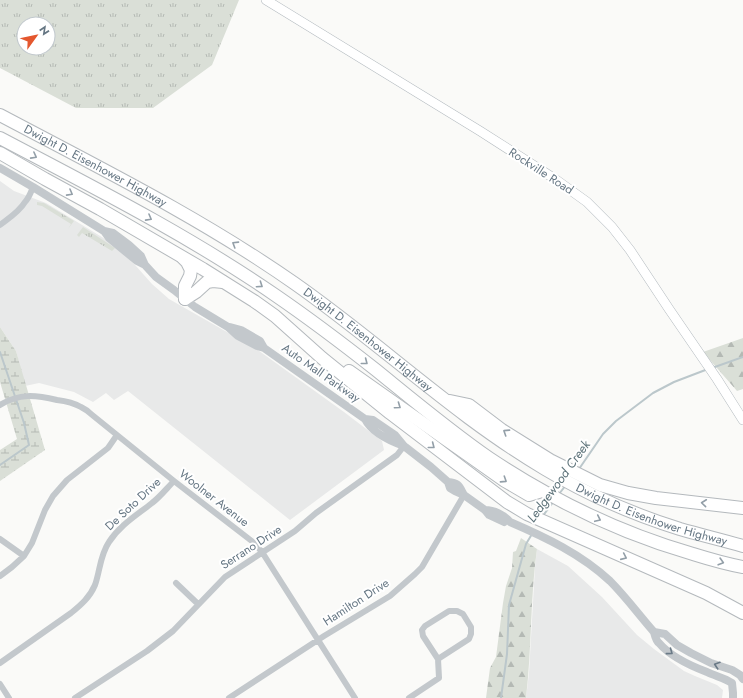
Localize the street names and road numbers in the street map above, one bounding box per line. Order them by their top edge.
street label: Dwight D. Eisenhower Highway [21,120,171,212]
street label: Rockville Road [505,143,577,199]
street label: Dwight D. Eisenhower Highway [299,283,437,396]
street label: Auto Mall Parkway [278,339,365,407]
street label: Woolner Avenue [175,465,253,531]
street label: De Soto Drive [101,473,165,535]
street label: Dwight D. Eisenhower Highway [573,479,730,550]
street label: Serrano Drive [217,520,285,574]
street label: Hamilton Drive [319,574,393,630]

